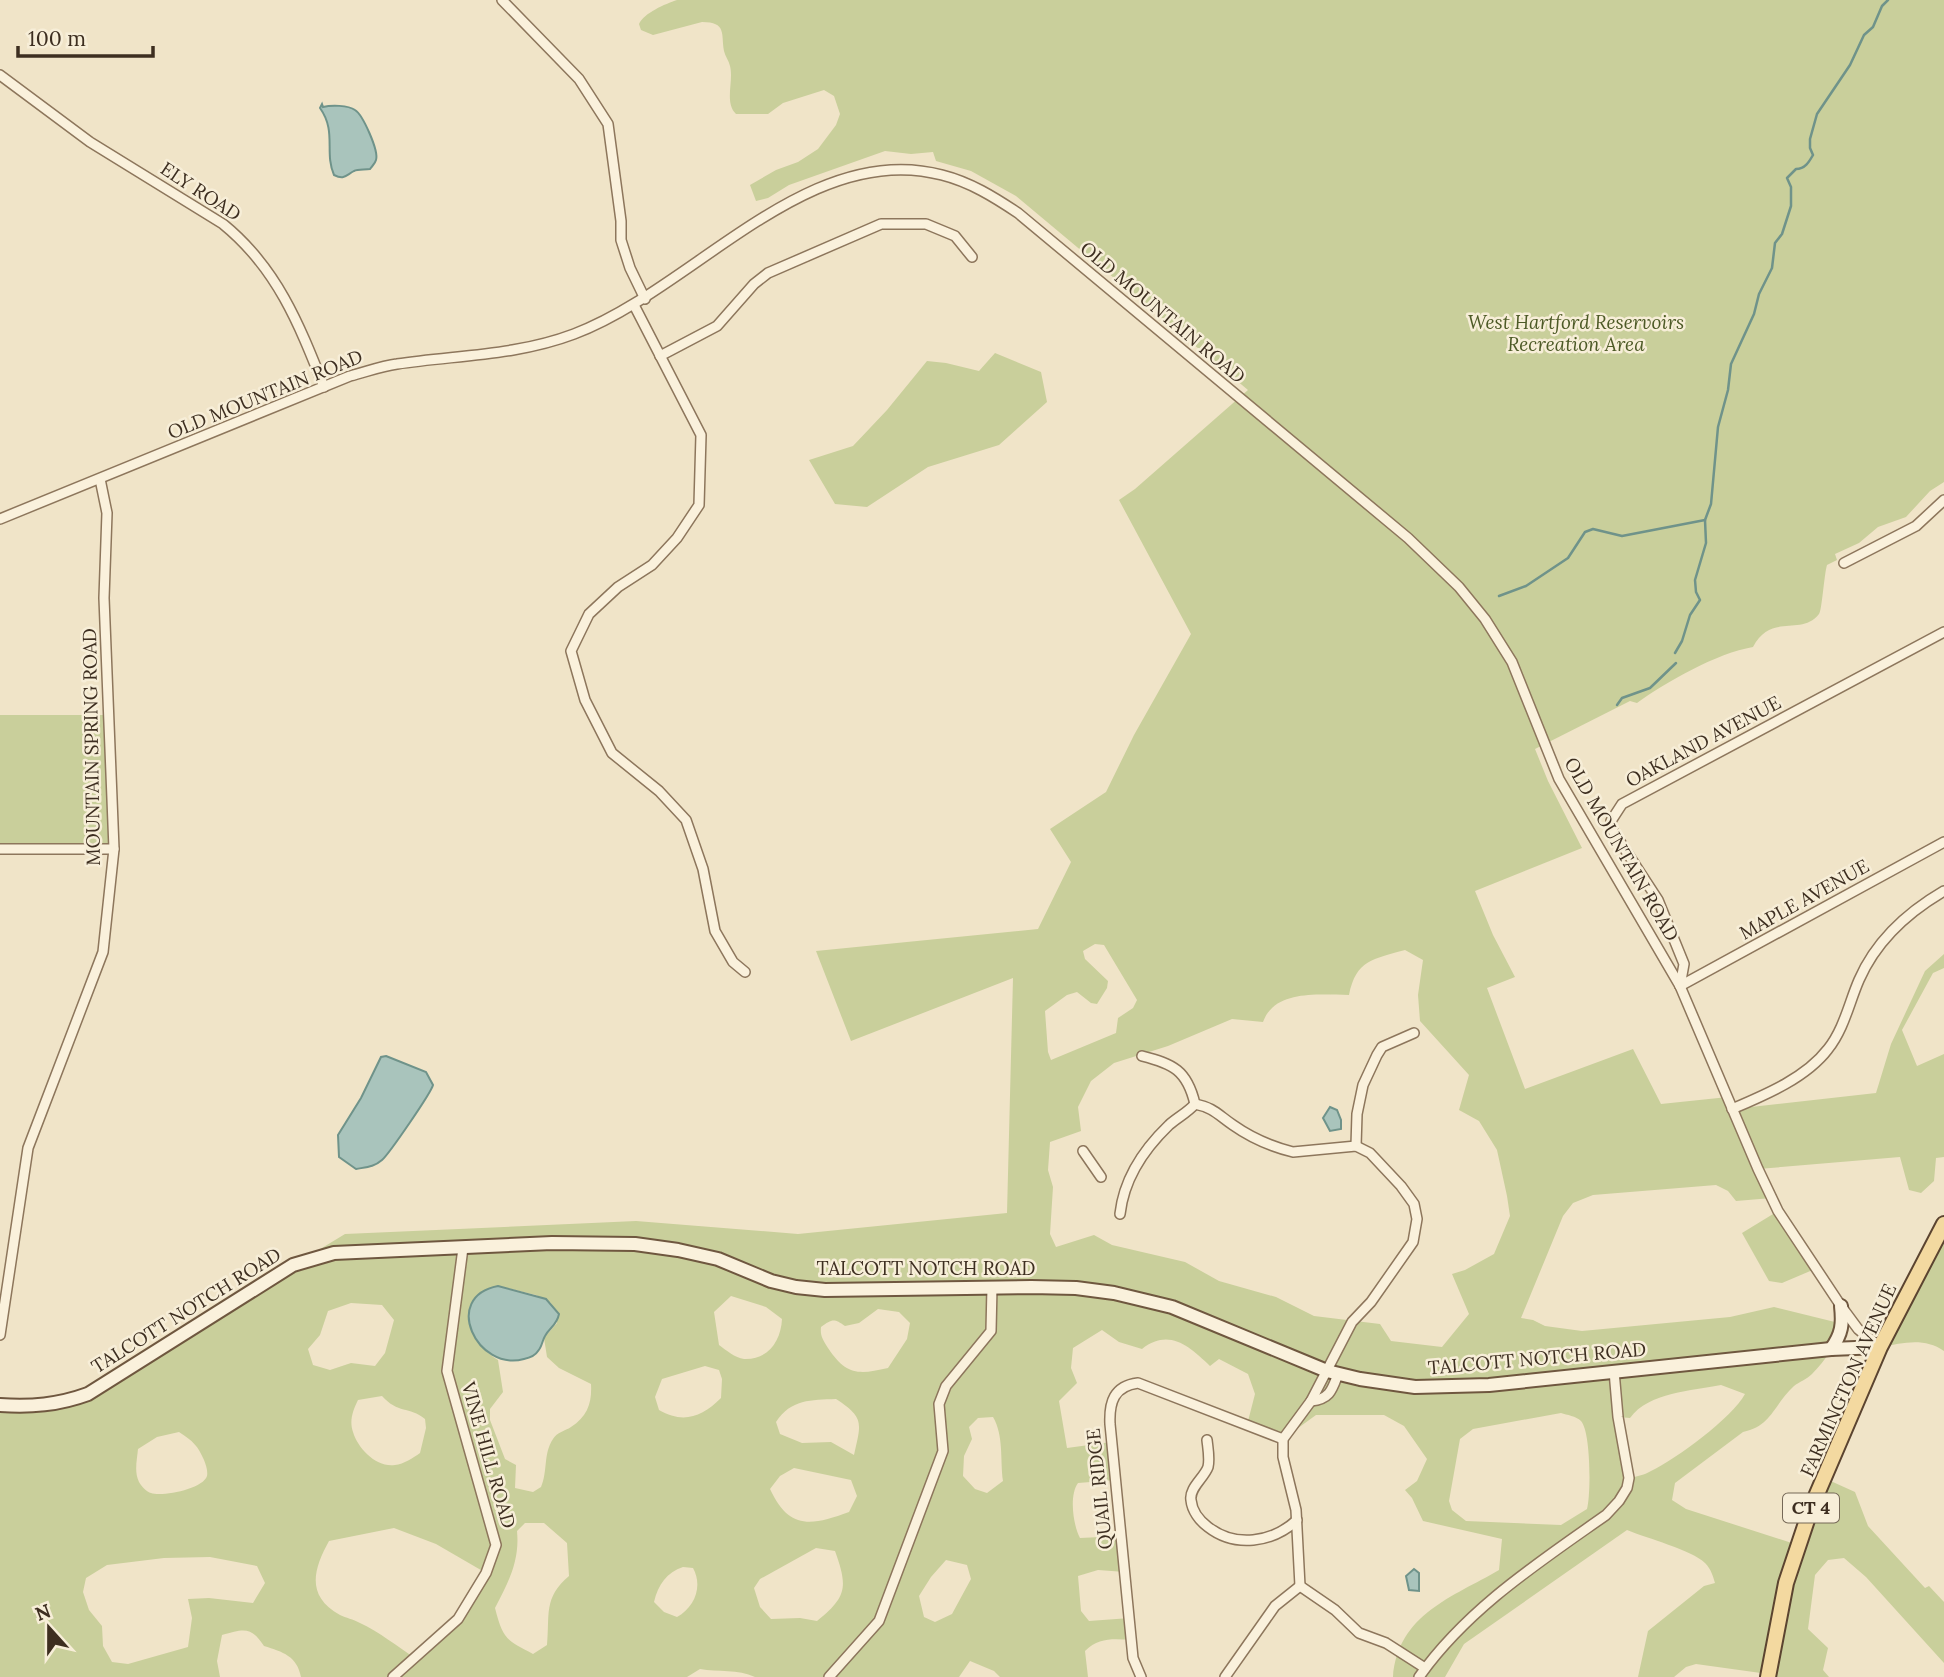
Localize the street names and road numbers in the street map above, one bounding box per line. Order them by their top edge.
street label: ELY ROAD [156,156,246,226]
street label: OLD MOUNTAIN ROAD [1075,236,1251,388]
street label: OLD MOUNTAIN ROAD [164,344,366,444]
street label: MOUNTAIN SPRING ROAD [77,628,105,866]
street label: OAKLAND AVENUE [1621,690,1785,792]
street label: OLD MOUNTAIN ROAD [1560,753,1684,945]
street label: MAPLE AVENUE [1735,853,1873,945]
street label: TALCOTT NOTCH ROAD [87,1242,285,1378]
street label: TALCOTT NOTCH ROAD [817,1256,1035,1280]
street label: FARMINGTON AVENUE [1795,1280,1901,1480]
street label: TALCOTT NOTCH ROAD [1427,1337,1647,1379]
street label: VINE HILL ROAD [456,1378,521,1531]
street label: QUAIL RIDGE [1081,1427,1117,1551]
road number: CT 4 [1783,1493,1839,1522]

